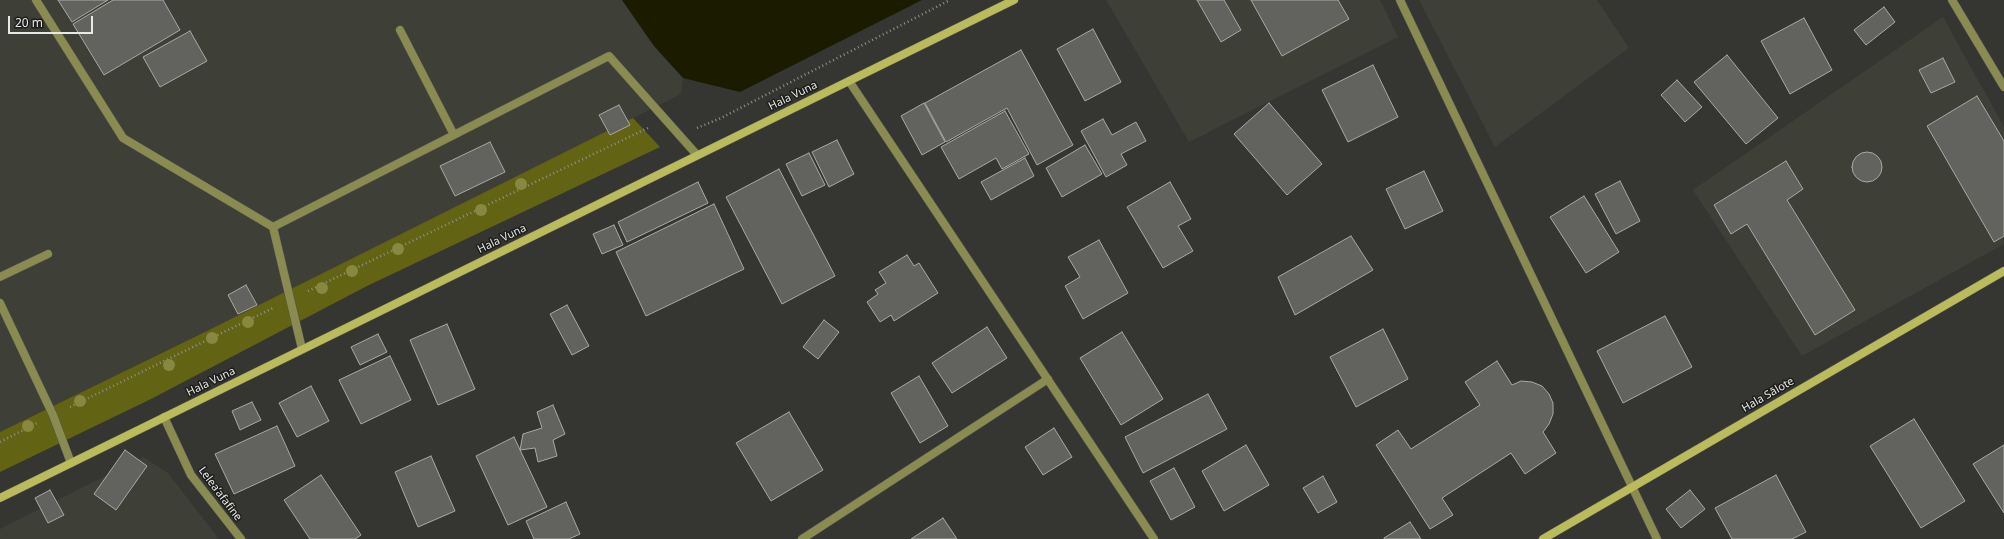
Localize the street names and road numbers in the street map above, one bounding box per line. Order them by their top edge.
street label: Hala Vuna [767,79,819,113]
street label: Hala Vuna [476,222,528,256]
street label: Hala Vuna [185,365,237,399]
street label: Hala Sālote [1740,375,1796,415]
street label: Lelea’afafine [195,464,245,524]

